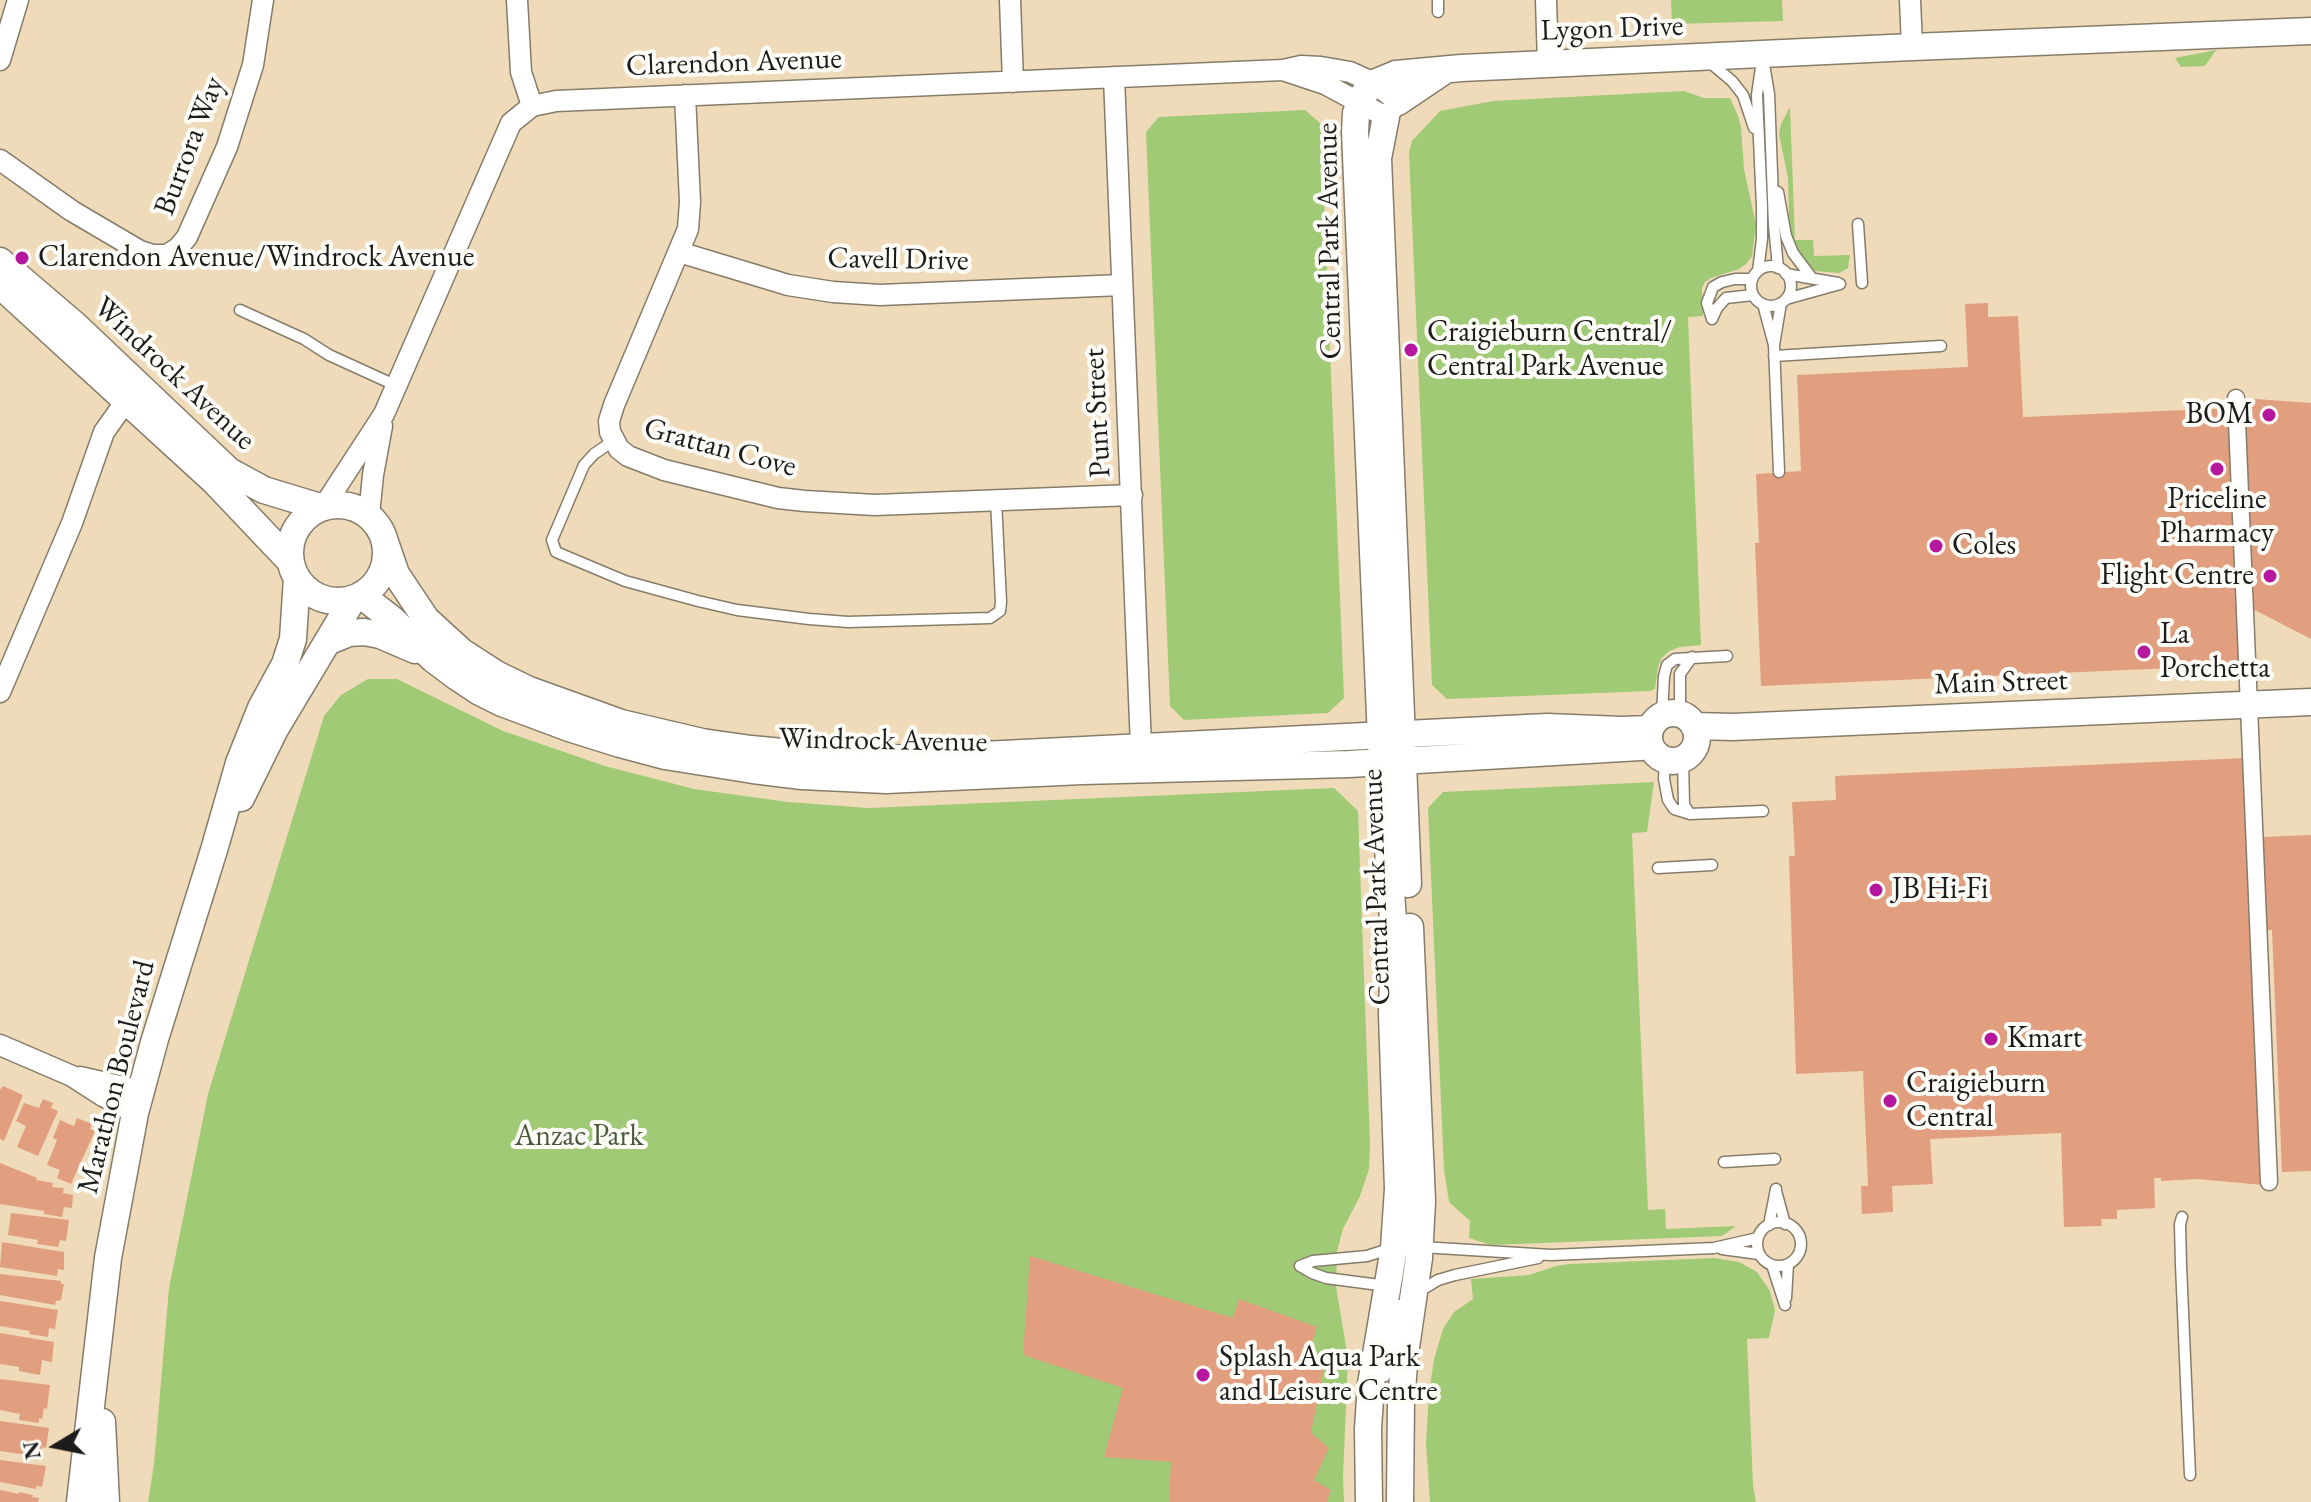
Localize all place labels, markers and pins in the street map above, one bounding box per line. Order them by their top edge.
place label: Clarendon Avenue/Windrock Avenue [38,240,474,276]
marker: Clarendon Avenue/Windrock Avenue [13,249,31,267]
place label: Craigieburn Central/ Central Park Avenue [1427,315,1672,386]
marker: Craigieburn Central/ Central Park Avenue [1402,341,1420,359]
place label: BOM [2185,397,2253,433]
marker: BOM [2260,406,2278,424]
marker: Priceline Pharmacy [2208,460,2226,478]
place label: Priceline Pharmacy [2160,482,2274,552]
place label: Coles [1952,528,2016,564]
marker: Coles [1927,537,1945,555]
place label: Flight Centre [2100,558,2254,594]
marker: Flight Centre [2261,567,2279,585]
place label: La Porchetta [2160,617,2270,688]
marker: La Porchetta [2135,643,2153,661]
place label: JB Hi-Fi [1892,872,1988,908]
marker: JB Hi-Fi [1867,881,1885,899]
place label: Kmart [2007,1021,2082,1057]
marker: Kmart [1982,1030,2000,1048]
place label: Craigieburn Central [1906,1066,2046,1136]
marker: Craigieburn Central [1881,1092,1899,1110]
place label: Splash Aqua Park and Leisure Centre [1219,1340,1438,1410]
marker: Splash Aqua Park and Leisure Centre [1194,1366,1212,1384]

